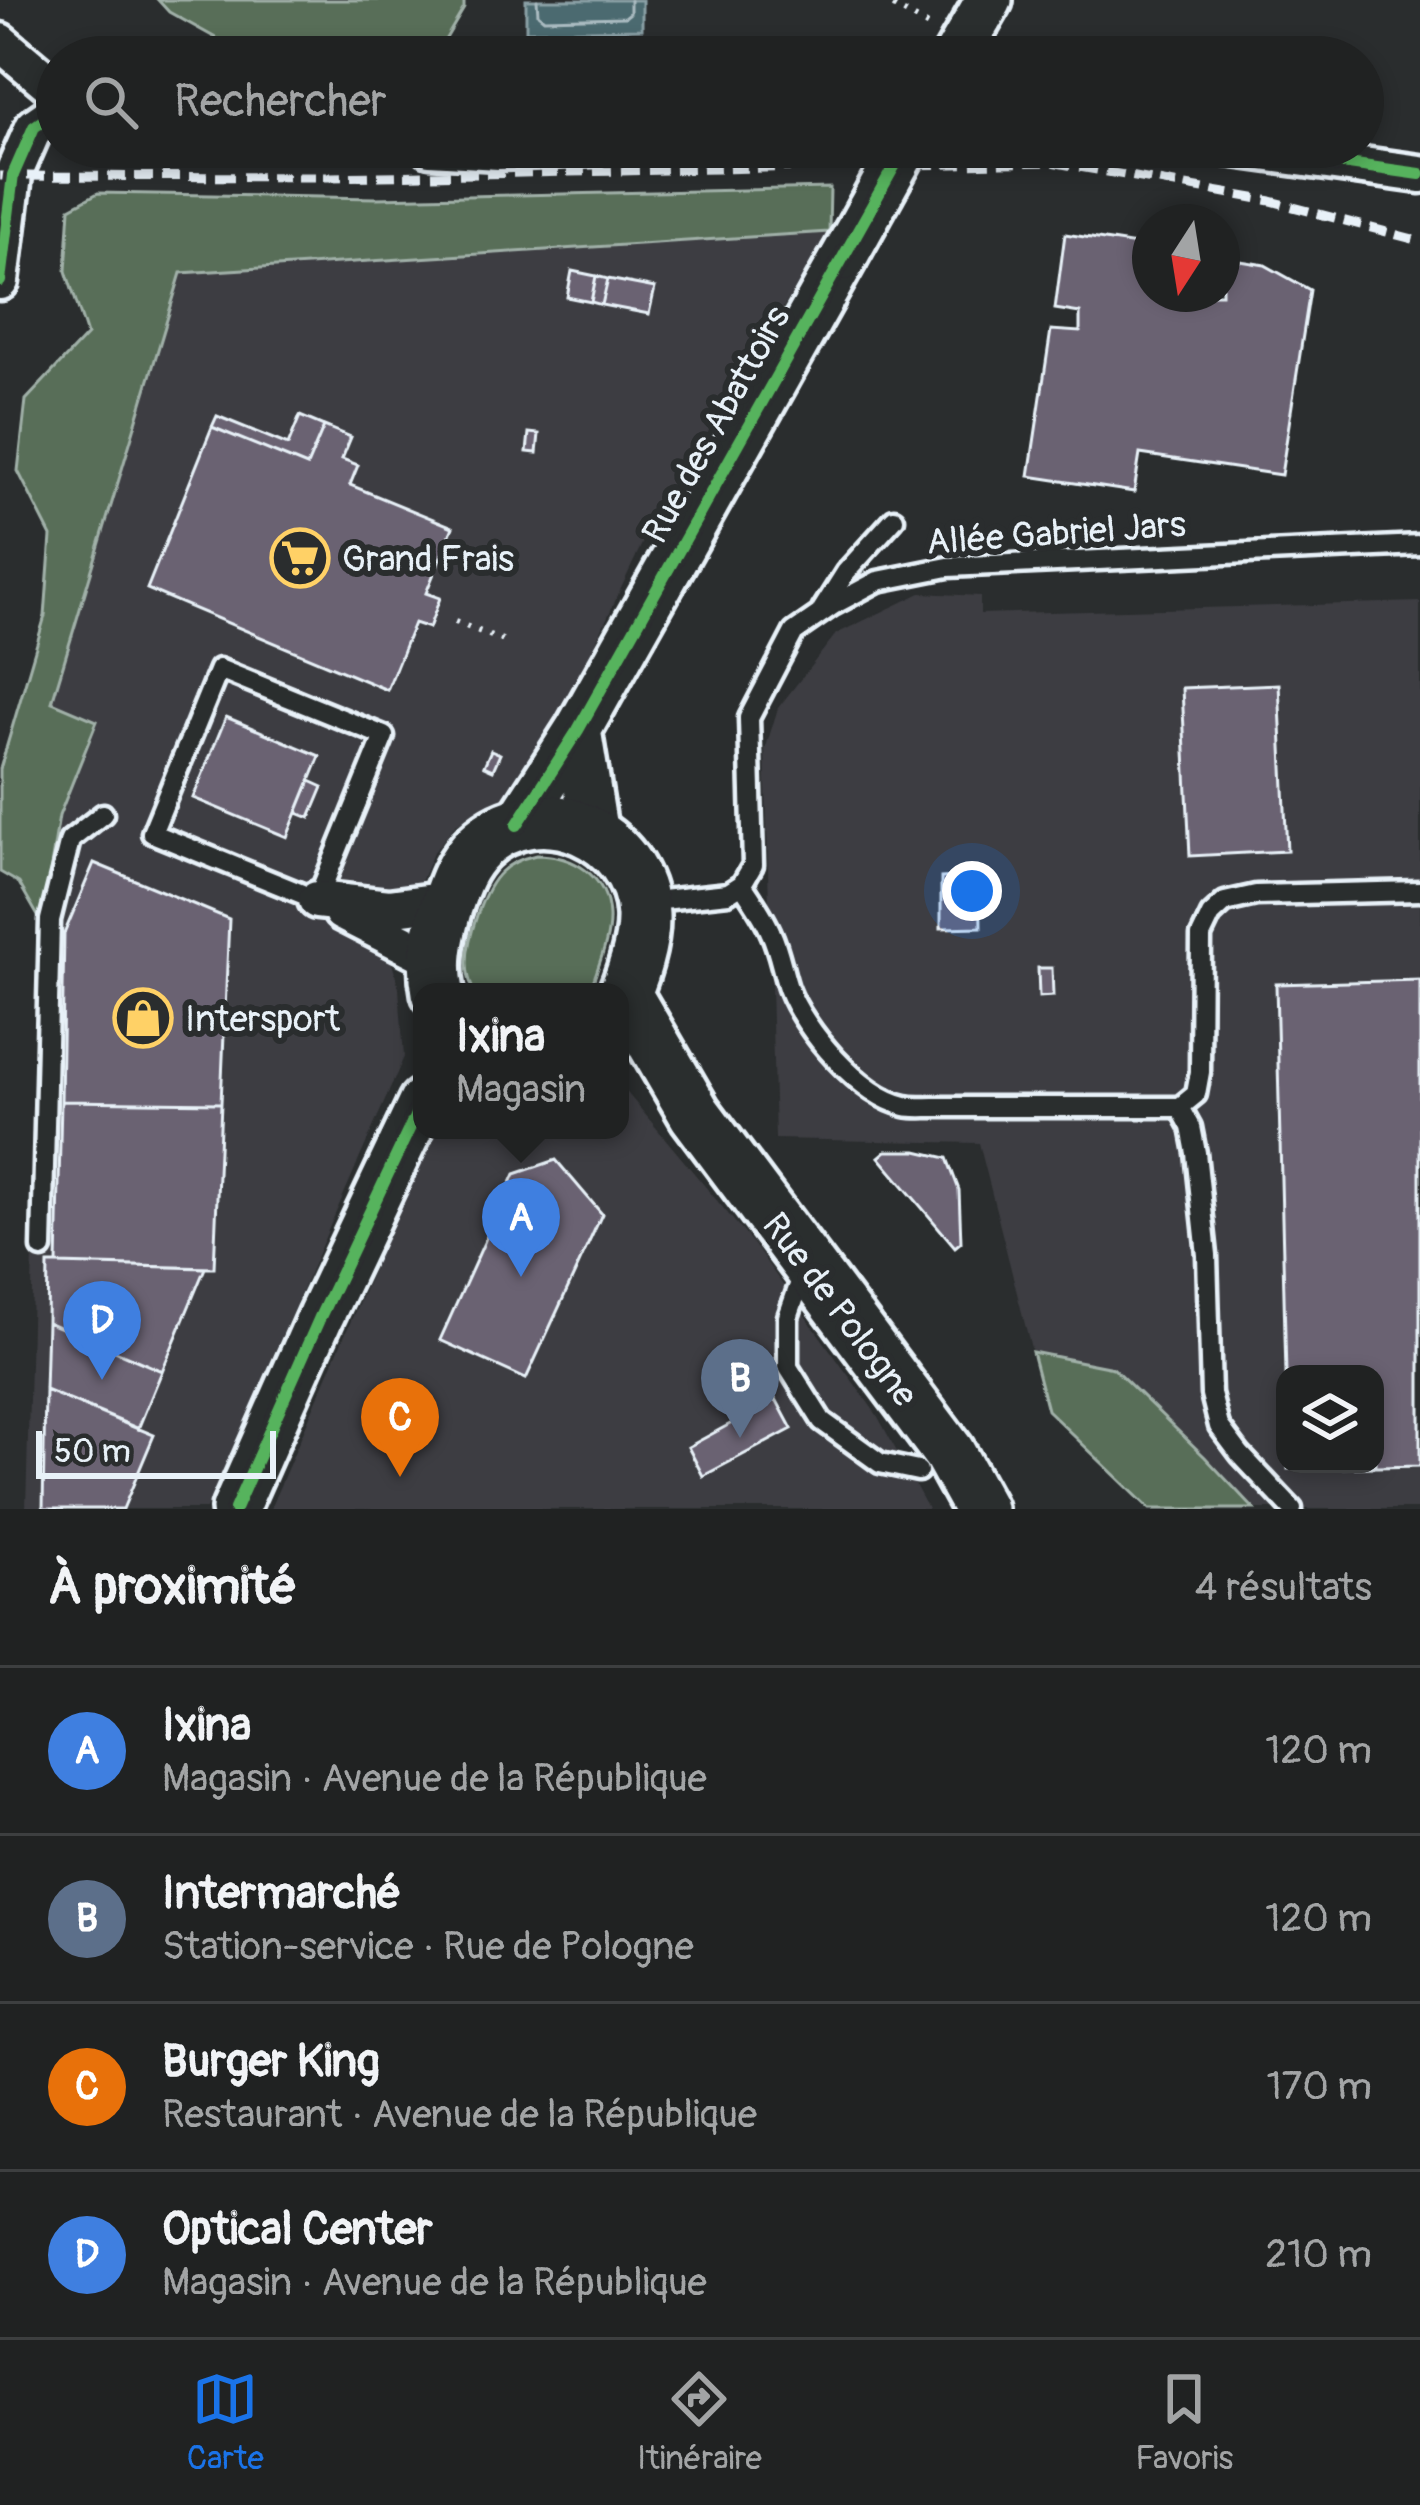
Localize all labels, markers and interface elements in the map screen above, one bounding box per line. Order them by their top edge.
search box [36,36,1384,168]
icon: search [78,69,144,135]
text: Rechercher [174,74,387,130]
north arrow [1132,204,1240,312]
street label: Rue des Abattoirs [632,298,800,551]
street label: Allée Gabriel Jars [925,502,1187,565]
supermarket icon: Grand Frais [269,527,331,589]
place label: Grand Frais [342,537,514,582]
your location [942,861,1002,921]
popup [413,983,629,1139]
shop icon: Intersport [112,987,174,1049]
place label: Intersport [185,997,341,1042]
text: Ixina [456,1009,545,1065]
text: Magasin [456,1065,586,1114]
pin: A [482,1178,560,1277]
street label: Rue de Pologne [752,1204,928,1416]
pin: D [63,1281,141,1380]
pin: B [701,1339,779,1438]
map controls [1276,1365,1384,1473]
button: layers [1276,1365,1384,1473]
pin: C [361,1378,439,1477]
scale bar [36,1425,276,1478]
text: 50 m [54,1431,131,1472]
text: À proximité [48,1555,297,1619]
text: 4 résultats [1195,1563,1372,1612]
text: Ixina [162,1698,251,1754]
text: A [74,1726,100,1775]
text: 120 m [1265,1726,1372,1775]
text: Magasin · Avenue de la République [162,1754,707,1803]
text: Intermarché [162,1866,401,1922]
text: B [76,1894,98,1943]
text: 120 m [1265,1894,1372,1943]
text: Station-service · Rue de Pologne [162,1922,694,1971]
text: Burger King [162,2034,380,2090]
text: C [75,2062,99,2111]
text: 170 m [1266,2062,1372,2111]
text: Restaurant · Avenue de la République [162,2090,757,2139]
text: Optical Center [162,2202,433,2258]
text: D [75,2230,99,2279]
text: 210 m [1265,2230,1372,2279]
text: Magasin · Avenue de la République [162,2258,707,2307]
tab: Carte [187,2366,264,2479]
tab: Itinéraire [637,2366,762,2479]
tab: Favoris [1135,2366,1233,2479]

